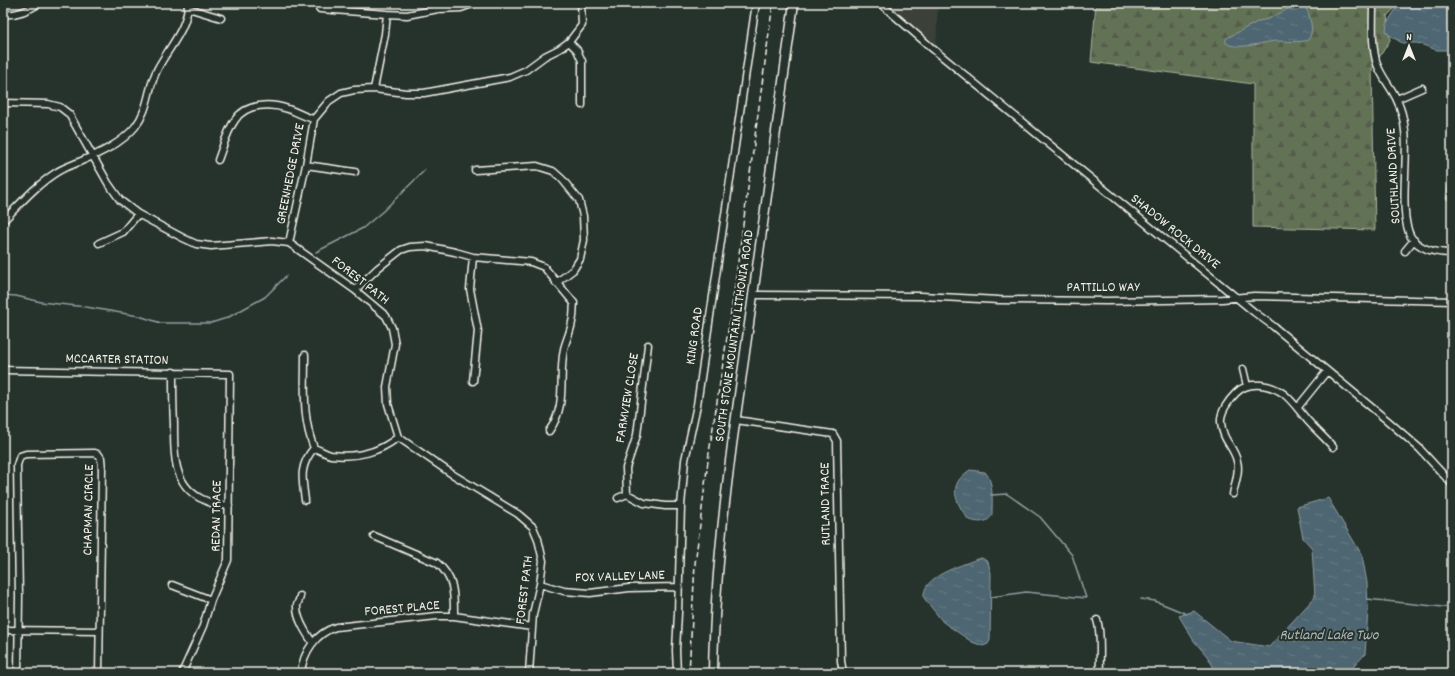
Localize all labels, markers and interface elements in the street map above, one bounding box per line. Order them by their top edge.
north arrow [1389,26,1429,66]
text: N [1406,30,1412,46]
street label: GREENHEDGE DRIVE [271,121,311,226]
street label: SOUTHLAND DRIVE [1381,127,1406,224]
street label: SHADOW ROCK DRIVE [1126,189,1225,275]
street label: SOUTH STONE MOUNTAIN LITHONIA ROAD [710,229,760,443]
street label: FOREST PATH [327,252,393,310]
street label: PATTILLO WAY [1066,278,1140,298]
street label: KING ROAD [681,306,709,366]
street label: MCCARTER STATION [65,349,169,371]
street label: FARMVIEW CLOSE [611,351,645,444]
street label: RUTLAND TRACE [815,462,837,546]
street label: CHAPMAN CIRCLE [78,464,100,556]
street label: REDAN TRACE [206,479,228,552]
street label: FOREST PATH [511,554,539,626]
street label: FOX VALLEY LANE [575,565,666,589]
street label: FOREST PLACE [364,596,441,622]
water label: Rutland Lake Two [1279,625,1380,647]

